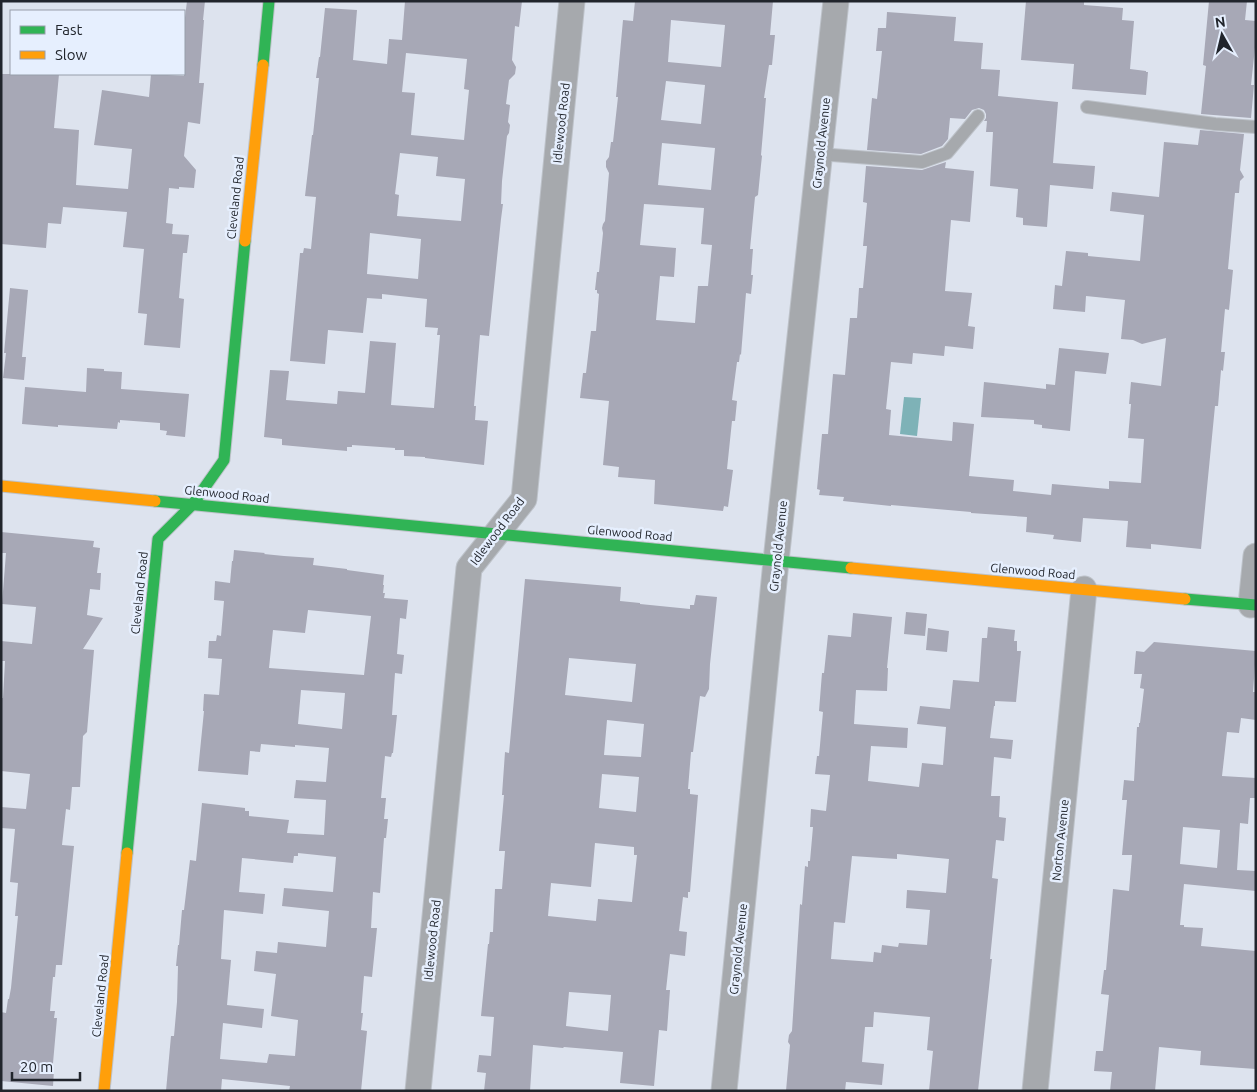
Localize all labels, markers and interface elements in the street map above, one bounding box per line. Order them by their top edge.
legend [10,10,185,75]
north arrow [1197,10,1247,60]
text: N [1214,13,1226,31]
text: Fast [55,21,83,38]
text: Slow [55,46,88,63]
street label: Idlewood Road [550,82,572,164]
street label: Graynold Avenue [810,97,832,189]
street label: Cleveland Road [224,156,246,240]
street label: Glenwood Road [184,483,270,505]
street label: Idlewood Road [468,495,526,567]
street label: Graynold Avenue [767,500,789,592]
street label: Glenwood Road [587,523,673,543]
street label: Cleveland Road [128,551,150,635]
street label: Glenwood Road [990,561,1076,581]
street label: Norton Avenue [1049,799,1071,881]
street label: Idlewood Road [421,899,443,981]
street label: Graynold Avenue [727,903,749,995]
street label: Cleveland Road [89,954,111,1038]
scale bar [12,1050,80,1082]
text: 20 m [20,1058,53,1075]

